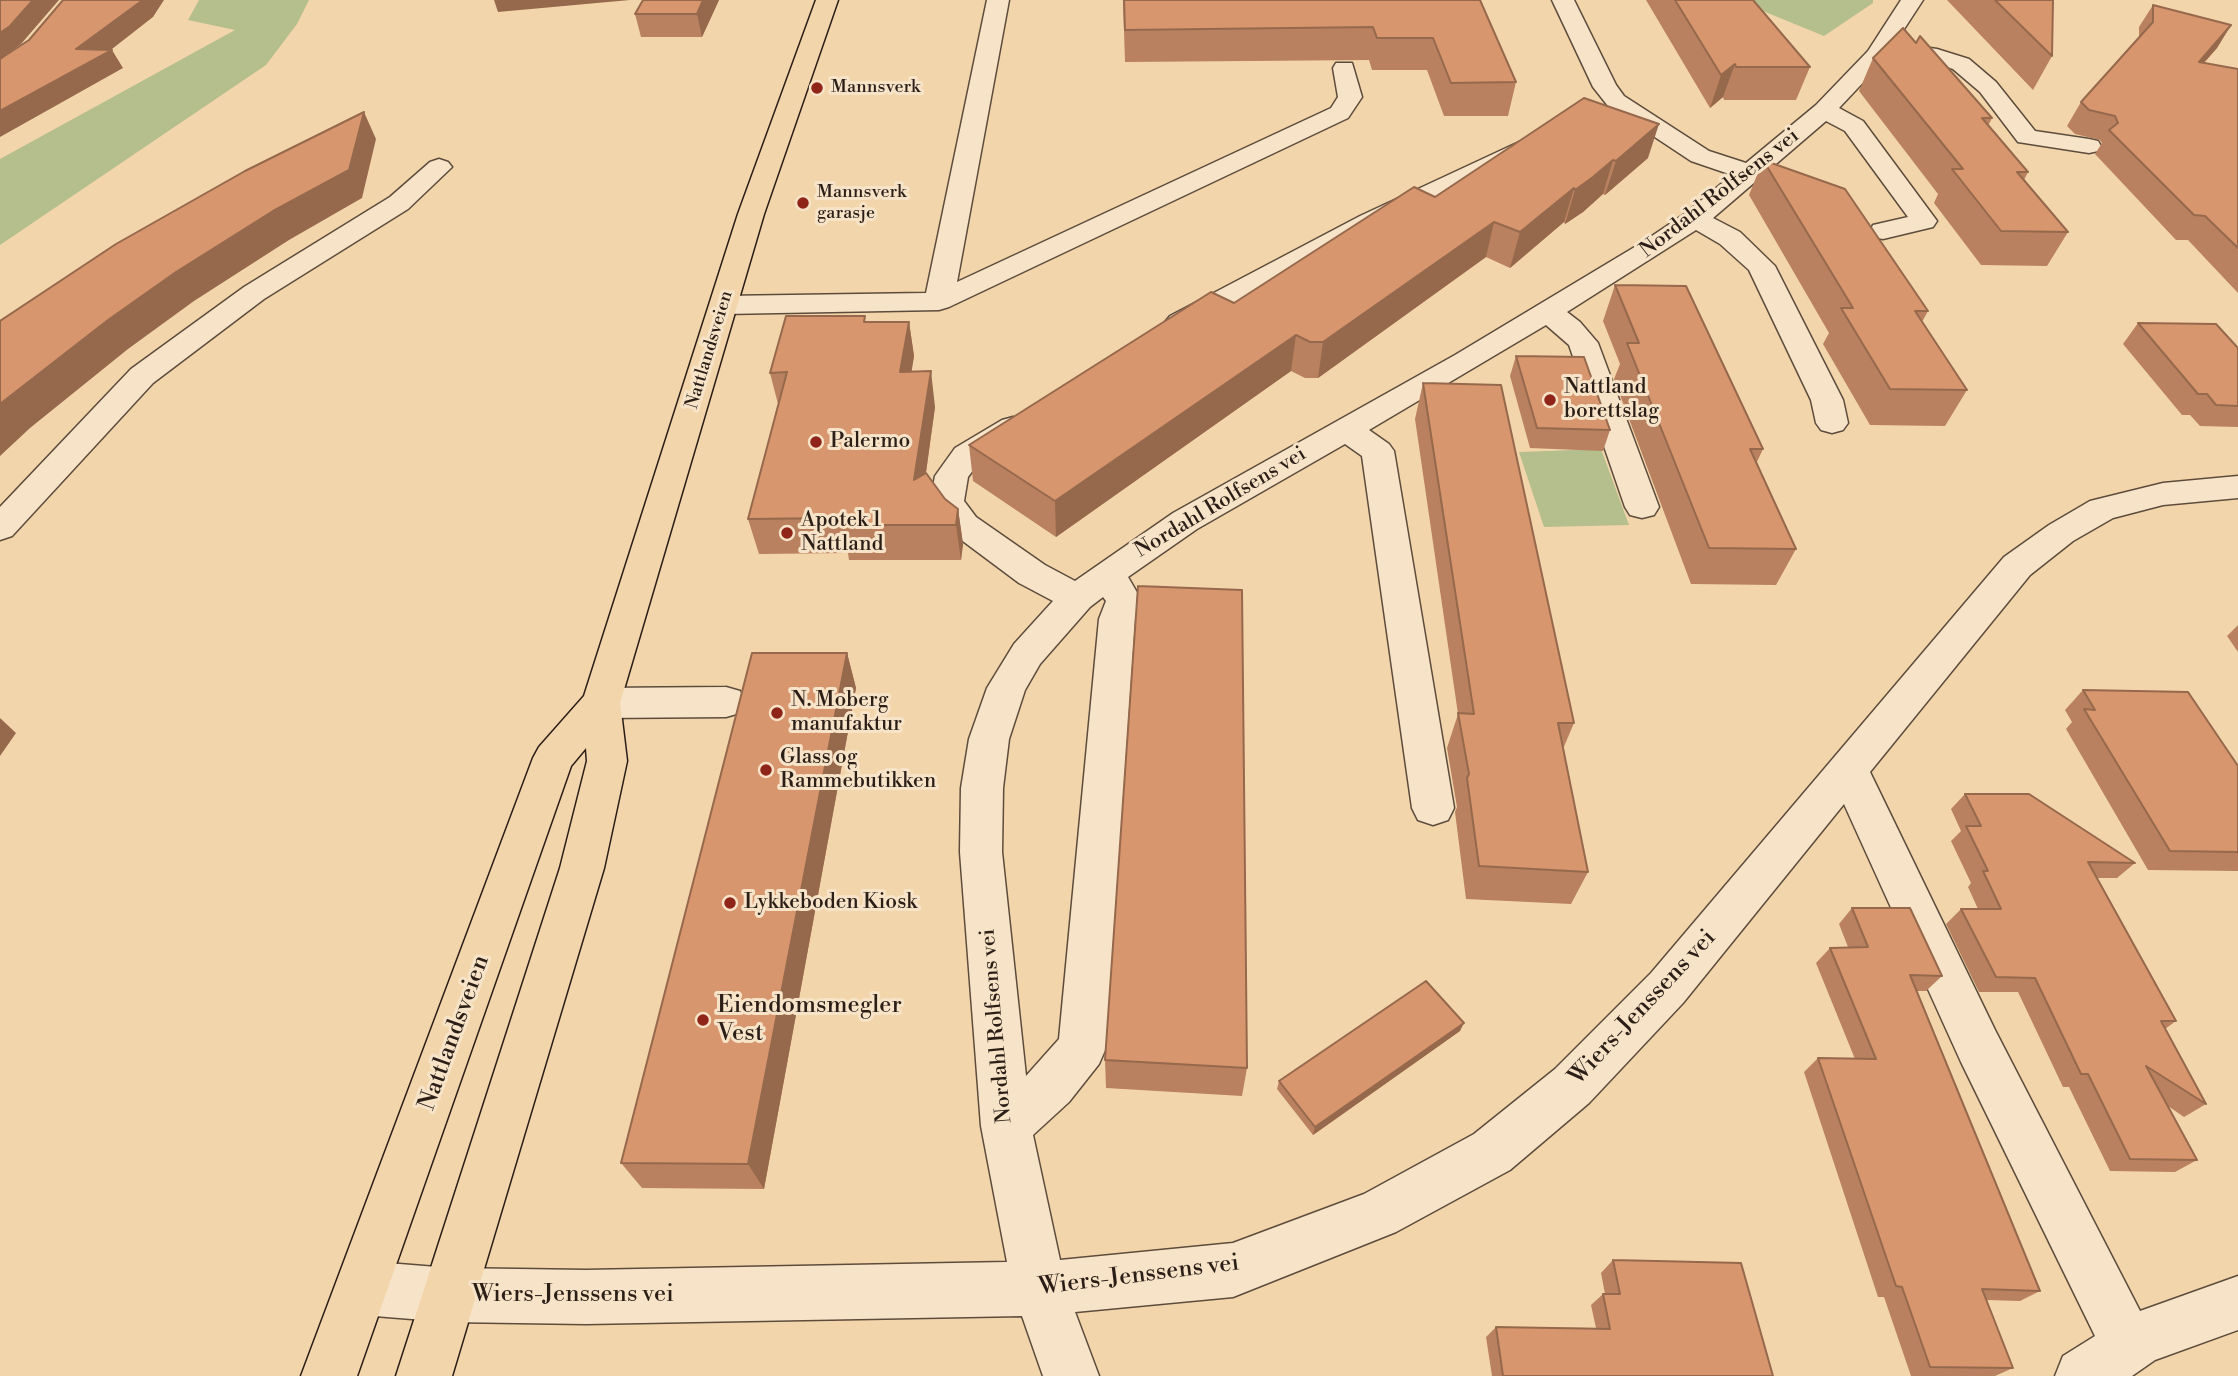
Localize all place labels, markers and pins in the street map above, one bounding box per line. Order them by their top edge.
place label: Mannsverk [831,77,920,99]
marker: Mannsverk [809,80,825,96]
place label: Mannsverk garasje [817,182,906,224]
marker: Mannsverk garasje [795,195,811,211]
place label: Nattland borettslag [1564,375,1659,425]
marker: Nattland borettslag [1542,392,1558,408]
place label: Palermo [830,429,910,455]
marker: Palermo [808,434,824,450]
place label: Apotek 1 Nattland [801,508,883,558]
marker: Apotek 1 Nattland [779,525,795,541]
place label: N. Moberg manufaktur [791,688,902,738]
marker: N. Moberg manufaktur [769,705,785,721]
place label: Glass og Rammebutikken [780,745,936,795]
marker: Glass og Rammebutikken [758,762,774,778]
place label: Lykkeboden Kiosk [744,890,917,916]
marker: Lykkeboden Kiosk [722,895,738,911]
place label: Eiendomsmegler Vest [717,992,902,1048]
marker: Eiendomsmegler Vest [695,1012,711,1028]

